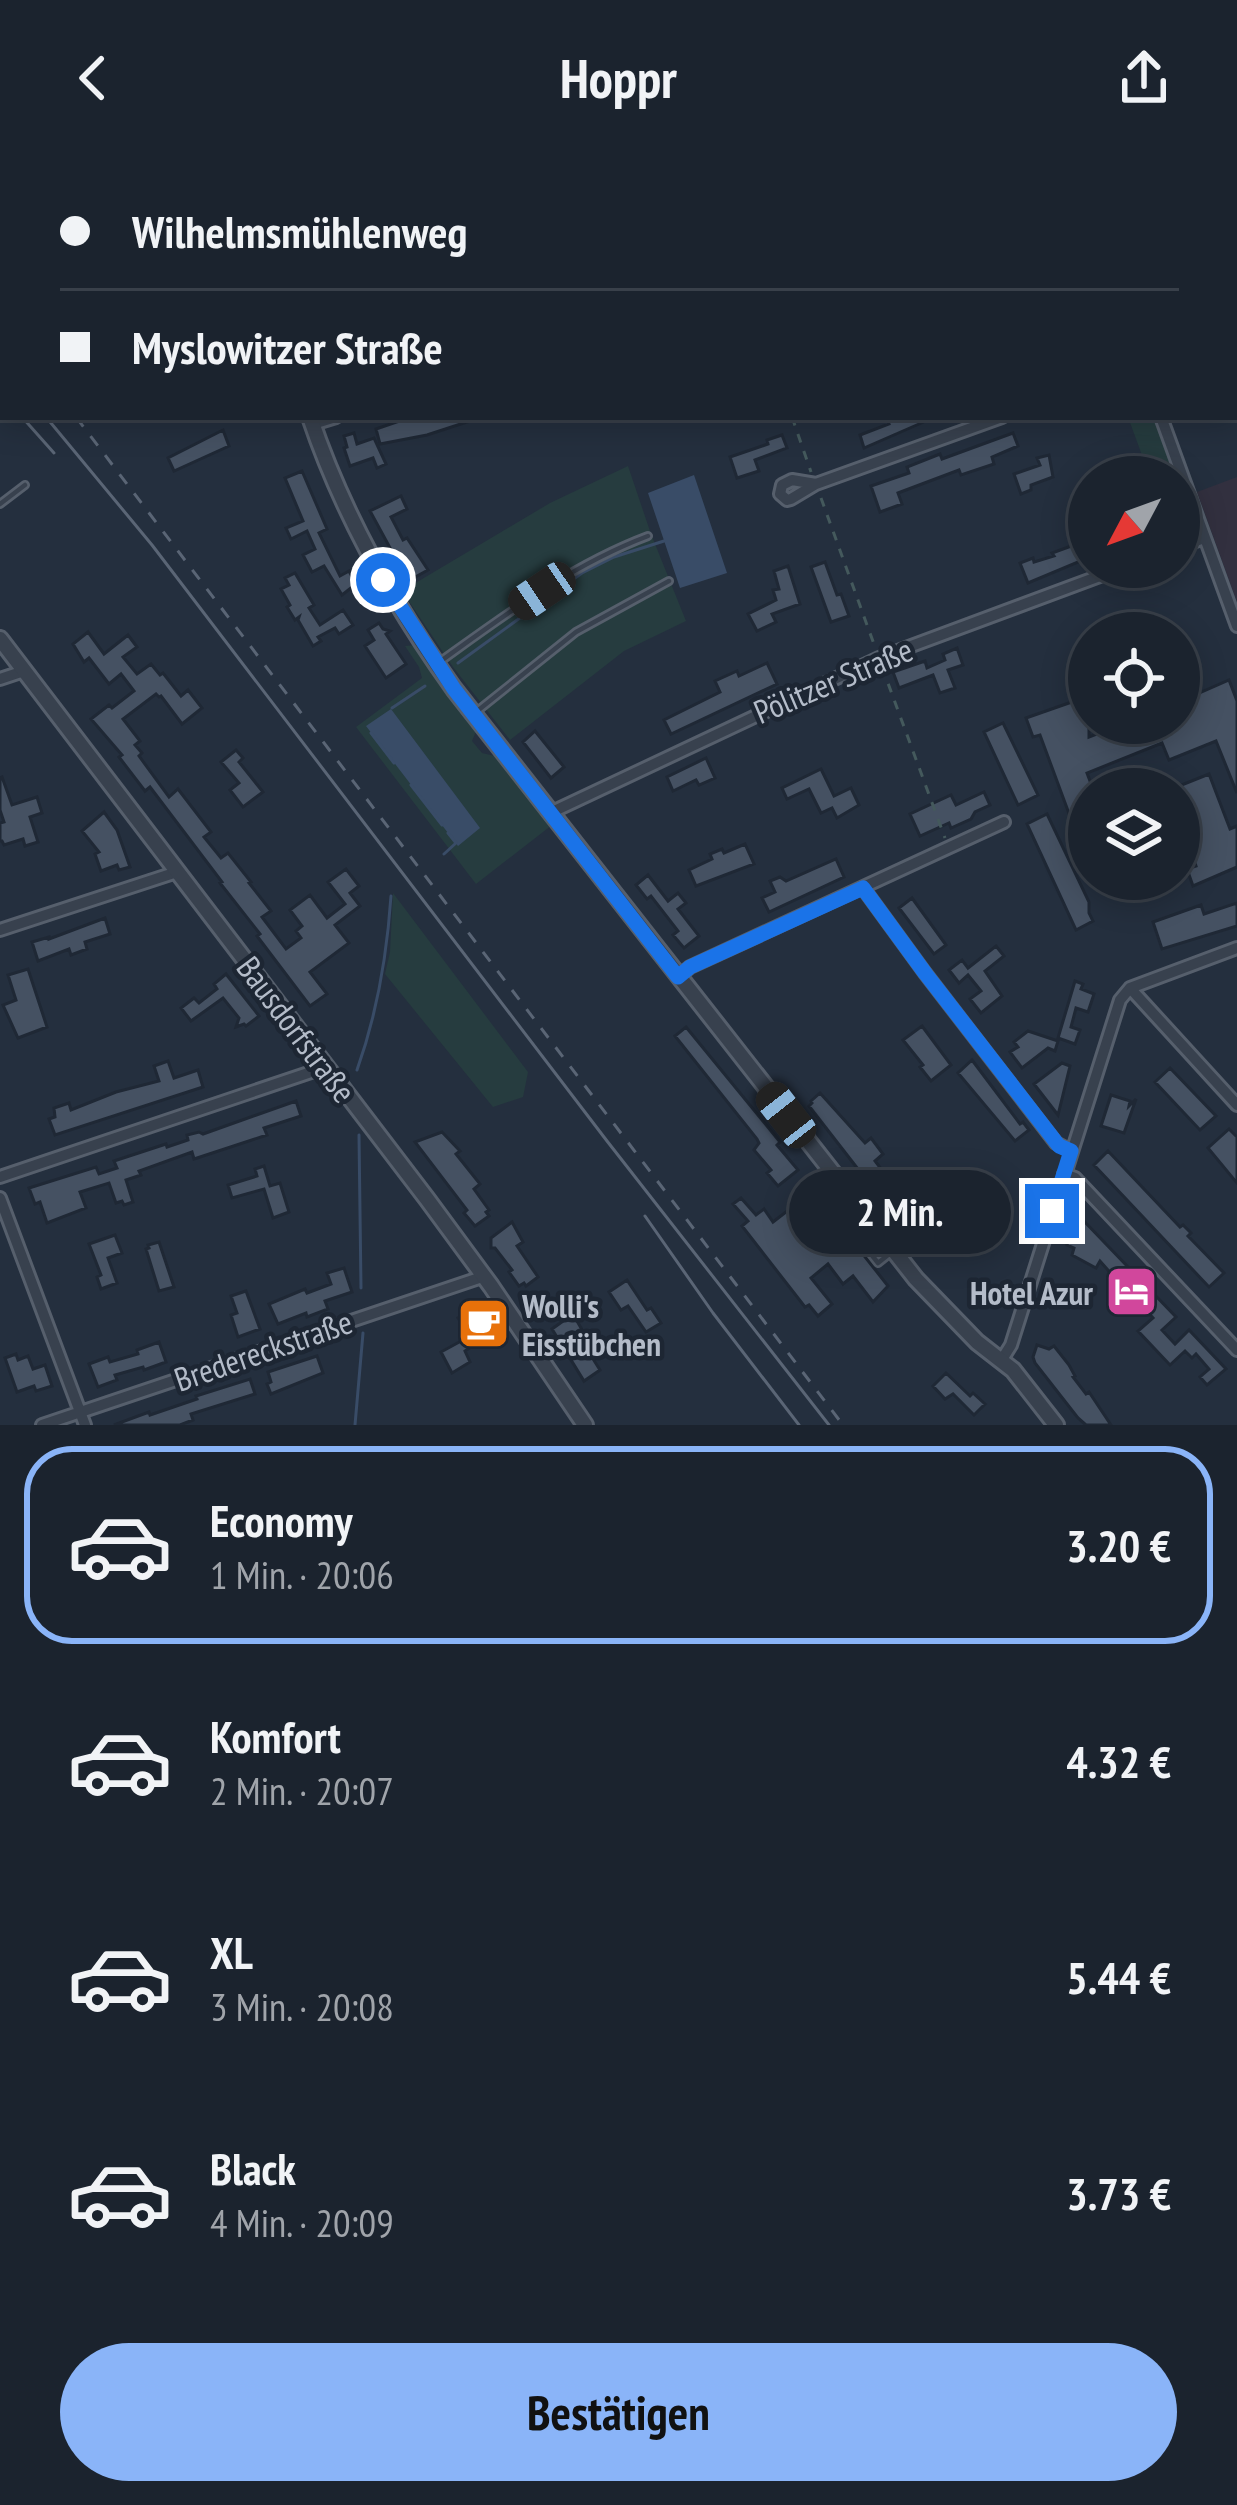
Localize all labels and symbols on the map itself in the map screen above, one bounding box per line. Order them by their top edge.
north arrow [1068,456,1200,588]
route start [356,553,410,607]
car [502,556,582,626]
street label: Pölitzer Straße [747,627,919,733]
street label: Bausdorfstraße [228,947,366,1111]
car [750,1076,822,1154]
callout: 2 Min. [788,1169,1010,1253]
route end [1025,1184,1079,1238]
hotel icon: Hotel Azur [1104,1264,1160,1320]
place label: Hotel Azur [970,1271,1093,1314]
place label: Wolli's Eisstübchen [521,1284,661,1365]
cafe icon: Wolli's Eisstübchen [455,1296,511,1352]
street label: Bredereckstraße [168,1300,358,1400]

